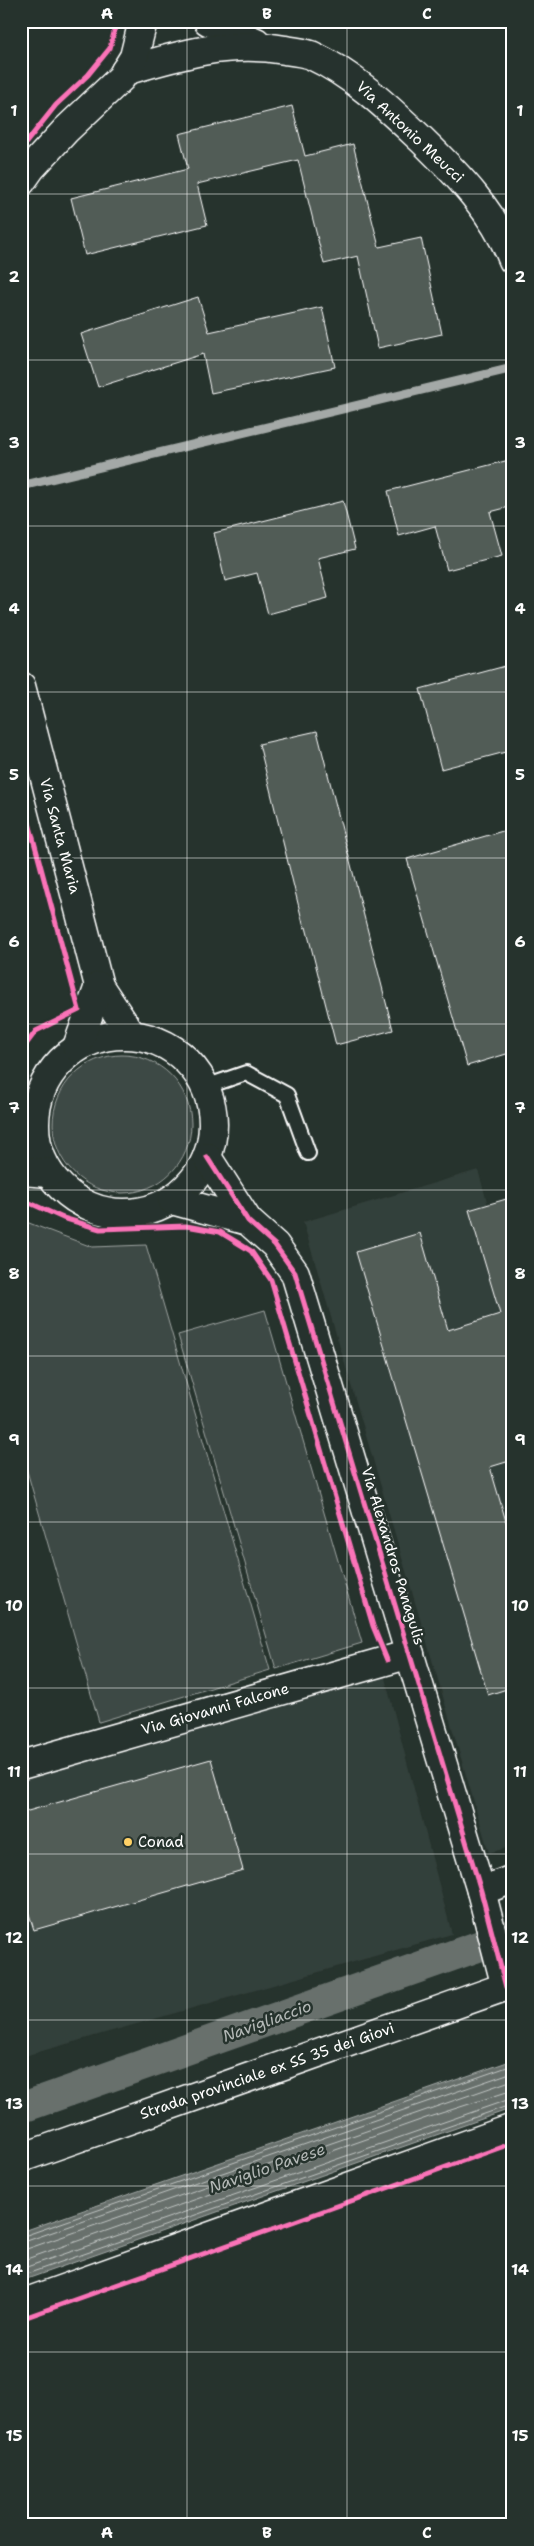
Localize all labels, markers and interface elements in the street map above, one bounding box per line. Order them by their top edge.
text: A [101,3,113,24]
text: B [262,3,272,24]
text: C [422,3,432,24]
street label: Via Antonio Meucci [352,77,468,187]
text: 1 [10,100,18,121]
text: 1 [516,100,524,121]
text: 2 [8,266,20,287]
text: 2 [514,266,526,287]
text: 3 [8,432,20,453]
text: 3 [514,432,526,453]
text: 4 [8,598,20,619]
text: 4 [514,598,526,619]
text: 5 [9,764,19,785]
text: 5 [515,764,525,785]
street label: Via Santa Maria [35,776,85,897]
text: 6 [8,931,20,952]
text: 6 [514,931,526,952]
text: 7 [8,1097,20,1118]
text: 7 [514,1097,526,1118]
text: 8 [8,1263,20,1284]
text: 8 [514,1263,526,1284]
text: 9 [8,1429,20,1450]
text: 9 [514,1429,526,1450]
street label: Via Alexandros Panagulis [356,1465,430,1647]
text: 10 [5,1595,23,1616]
text: 10 [511,1595,529,1616]
street label: Via Giovanni Falcone [139,1678,291,1740]
text: 11 [7,1761,21,1782]
text: 11 [513,1761,527,1782]
place label: Conad [138,1832,184,1852]
marker: Conad [122,1836,134,1848]
text: 12 [5,1927,23,1948]
text: 12 [511,1927,529,1948]
water label: Navigliaccio [220,1995,315,2047]
street label: Strada provinciale ex SS 35 dei Giovi [137,2018,397,2124]
text: 13 [5,2093,23,2114]
text: 13 [511,2093,529,2114]
water label: Naviglio Pavese [206,2138,328,2198]
text: 14 [5,2259,23,2280]
text: 14 [511,2259,529,2280]
text: 15 [5,2425,23,2446]
text: 15 [511,2425,529,2446]
text: A [101,2522,113,2543]
text: B [262,2522,272,2543]
text: C [422,2522,432,2543]

